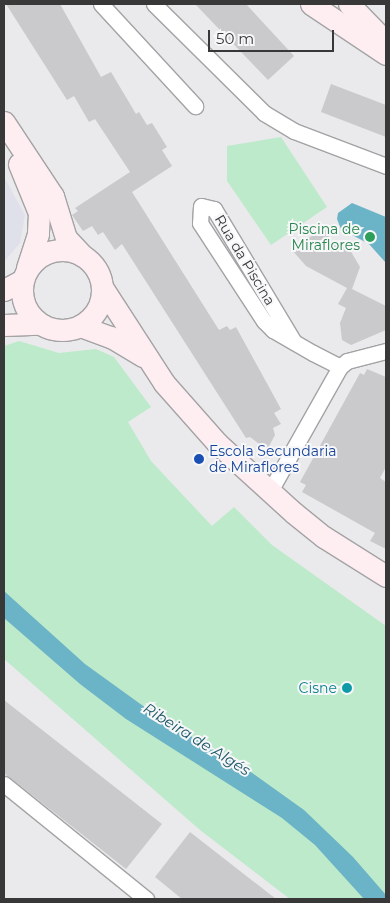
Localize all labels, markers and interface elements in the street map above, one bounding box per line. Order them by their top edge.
scale bar [210,20,336,52]
text: 50 m [216,29,254,48]
street label: Rua da Piscina [211,212,279,308]
place label: Piscina de Miraflores [288,221,360,253]
marker: Piscina de Miraflores [364,231,376,243]
place label: Escola Secundaria de Miraflores [209,443,336,476]
marker: Escola Secundaria de Miraflores [193,453,205,465]
place label: Cisne [299,680,337,696]
marker: Cisne [341,682,353,694]
water label: Ribeira de Algés [140,699,254,779]

